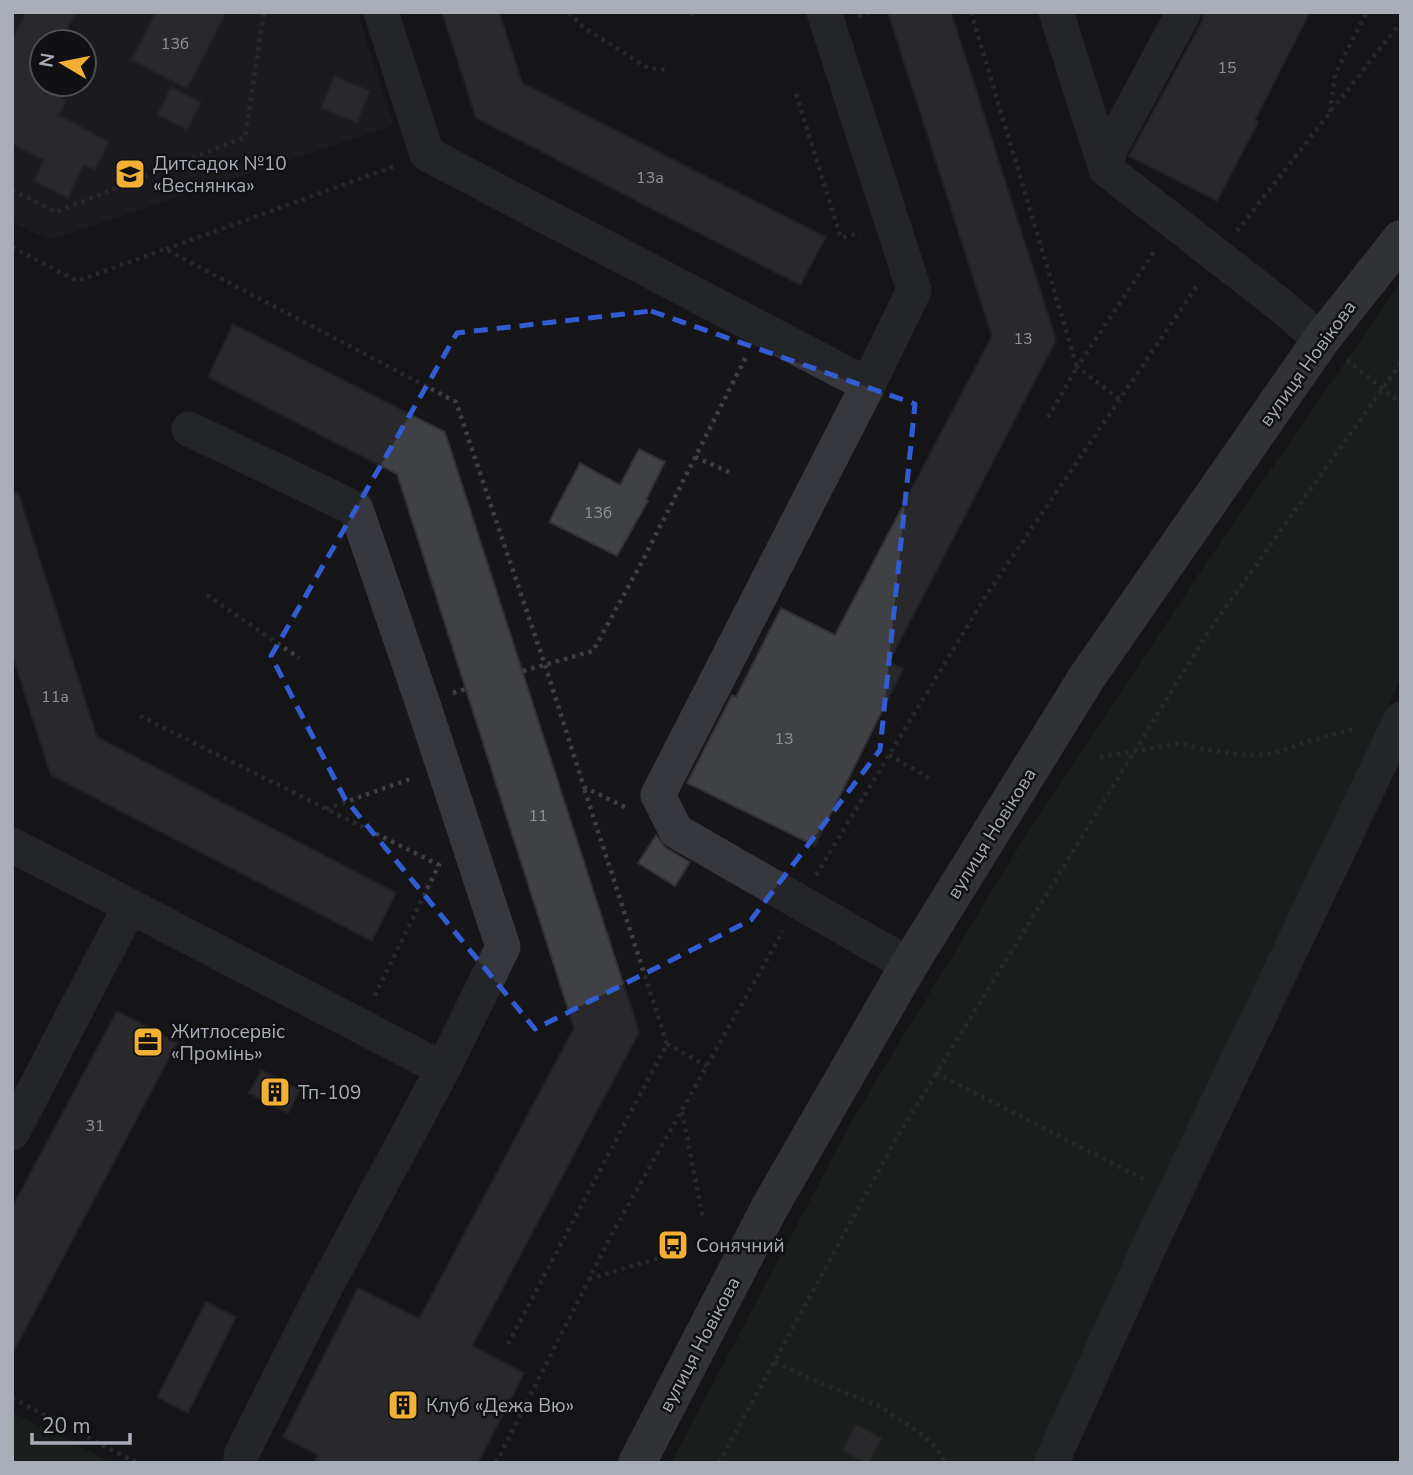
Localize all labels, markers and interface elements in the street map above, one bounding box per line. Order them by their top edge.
north arrow [28,28,98,98]
house number: 13б [161,33,189,55]
text: N [33,51,61,69]
house number: 15 [1217,57,1237,79]
place label: Дитсадок №10 «Веснянка» [153,151,287,199]
school or university icon: Дитсадок №10 «Веснянка» [113,157,147,191]
house number: 13а [636,167,664,189]
street label: вулиця Новікова [1253,295,1362,432]
house number: 13 [1013,328,1033,350]
house number: 13б [584,502,612,524]
house number: 11а [41,686,69,708]
house number: 13 [774,728,794,750]
street label: вулиця Новікова [941,763,1043,904]
house number: 11 [528,805,548,827]
place label: Житлосервіс «Промінь» [171,1019,285,1067]
office icon: Житлосервіс «Промінь» [131,1025,165,1059]
building icon: Тп-109 [258,1075,292,1109]
place label: Тп-109 [298,1080,361,1106]
house number: 31 [85,1115,105,1137]
bus stop icon: Сонячний [656,1228,690,1262]
place label: Сонячний [696,1233,785,1259]
street label: вулиця Новікова [653,1272,747,1417]
building icon: Клуб «Дежа Вю» [386,1388,420,1422]
place label: Клуб «Дежа Вю» [426,1393,574,1419]
scale bar [32,1402,130,1446]
text: 20 m [42,1412,91,1440]

